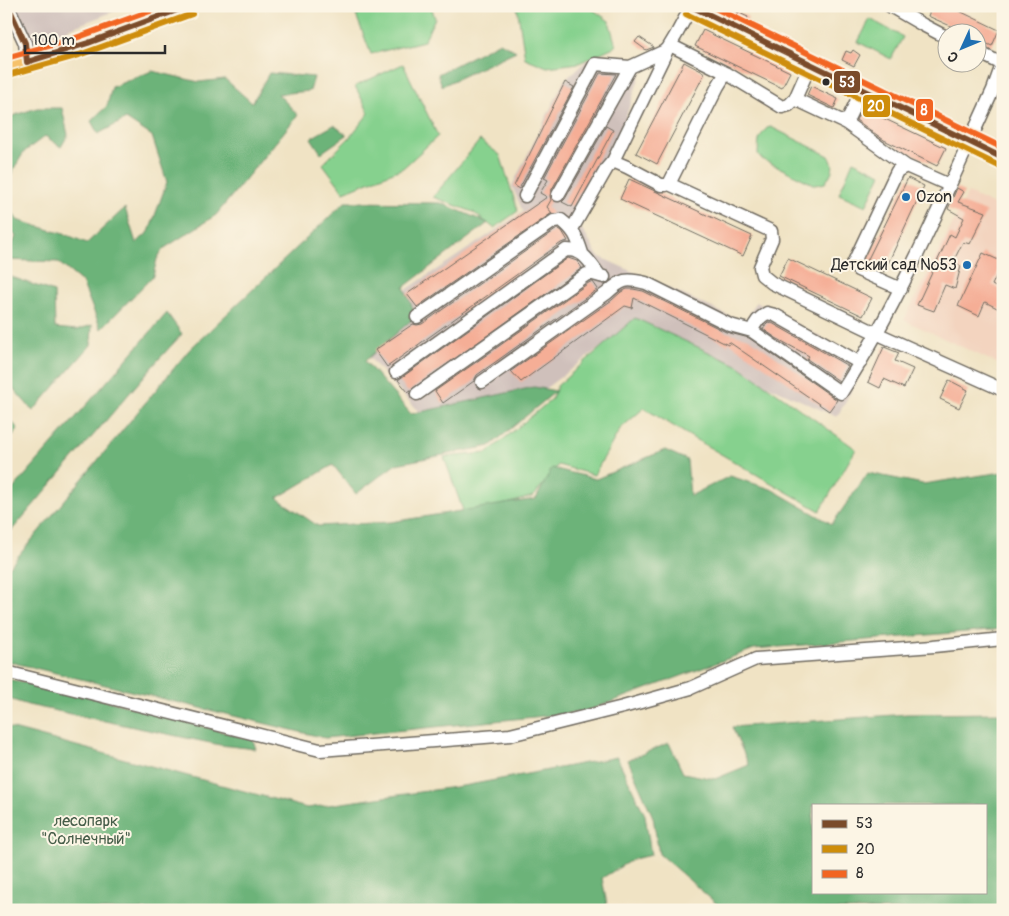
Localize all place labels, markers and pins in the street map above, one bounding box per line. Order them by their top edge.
unlabelled marker [821,77,831,87]
place label: Ozon [916,187,952,207]
marker: Ozon [900,191,912,203]
place label: Детский сад №53 [830,255,957,275]
marker: Детский сад №53 [961,259,973,271]

